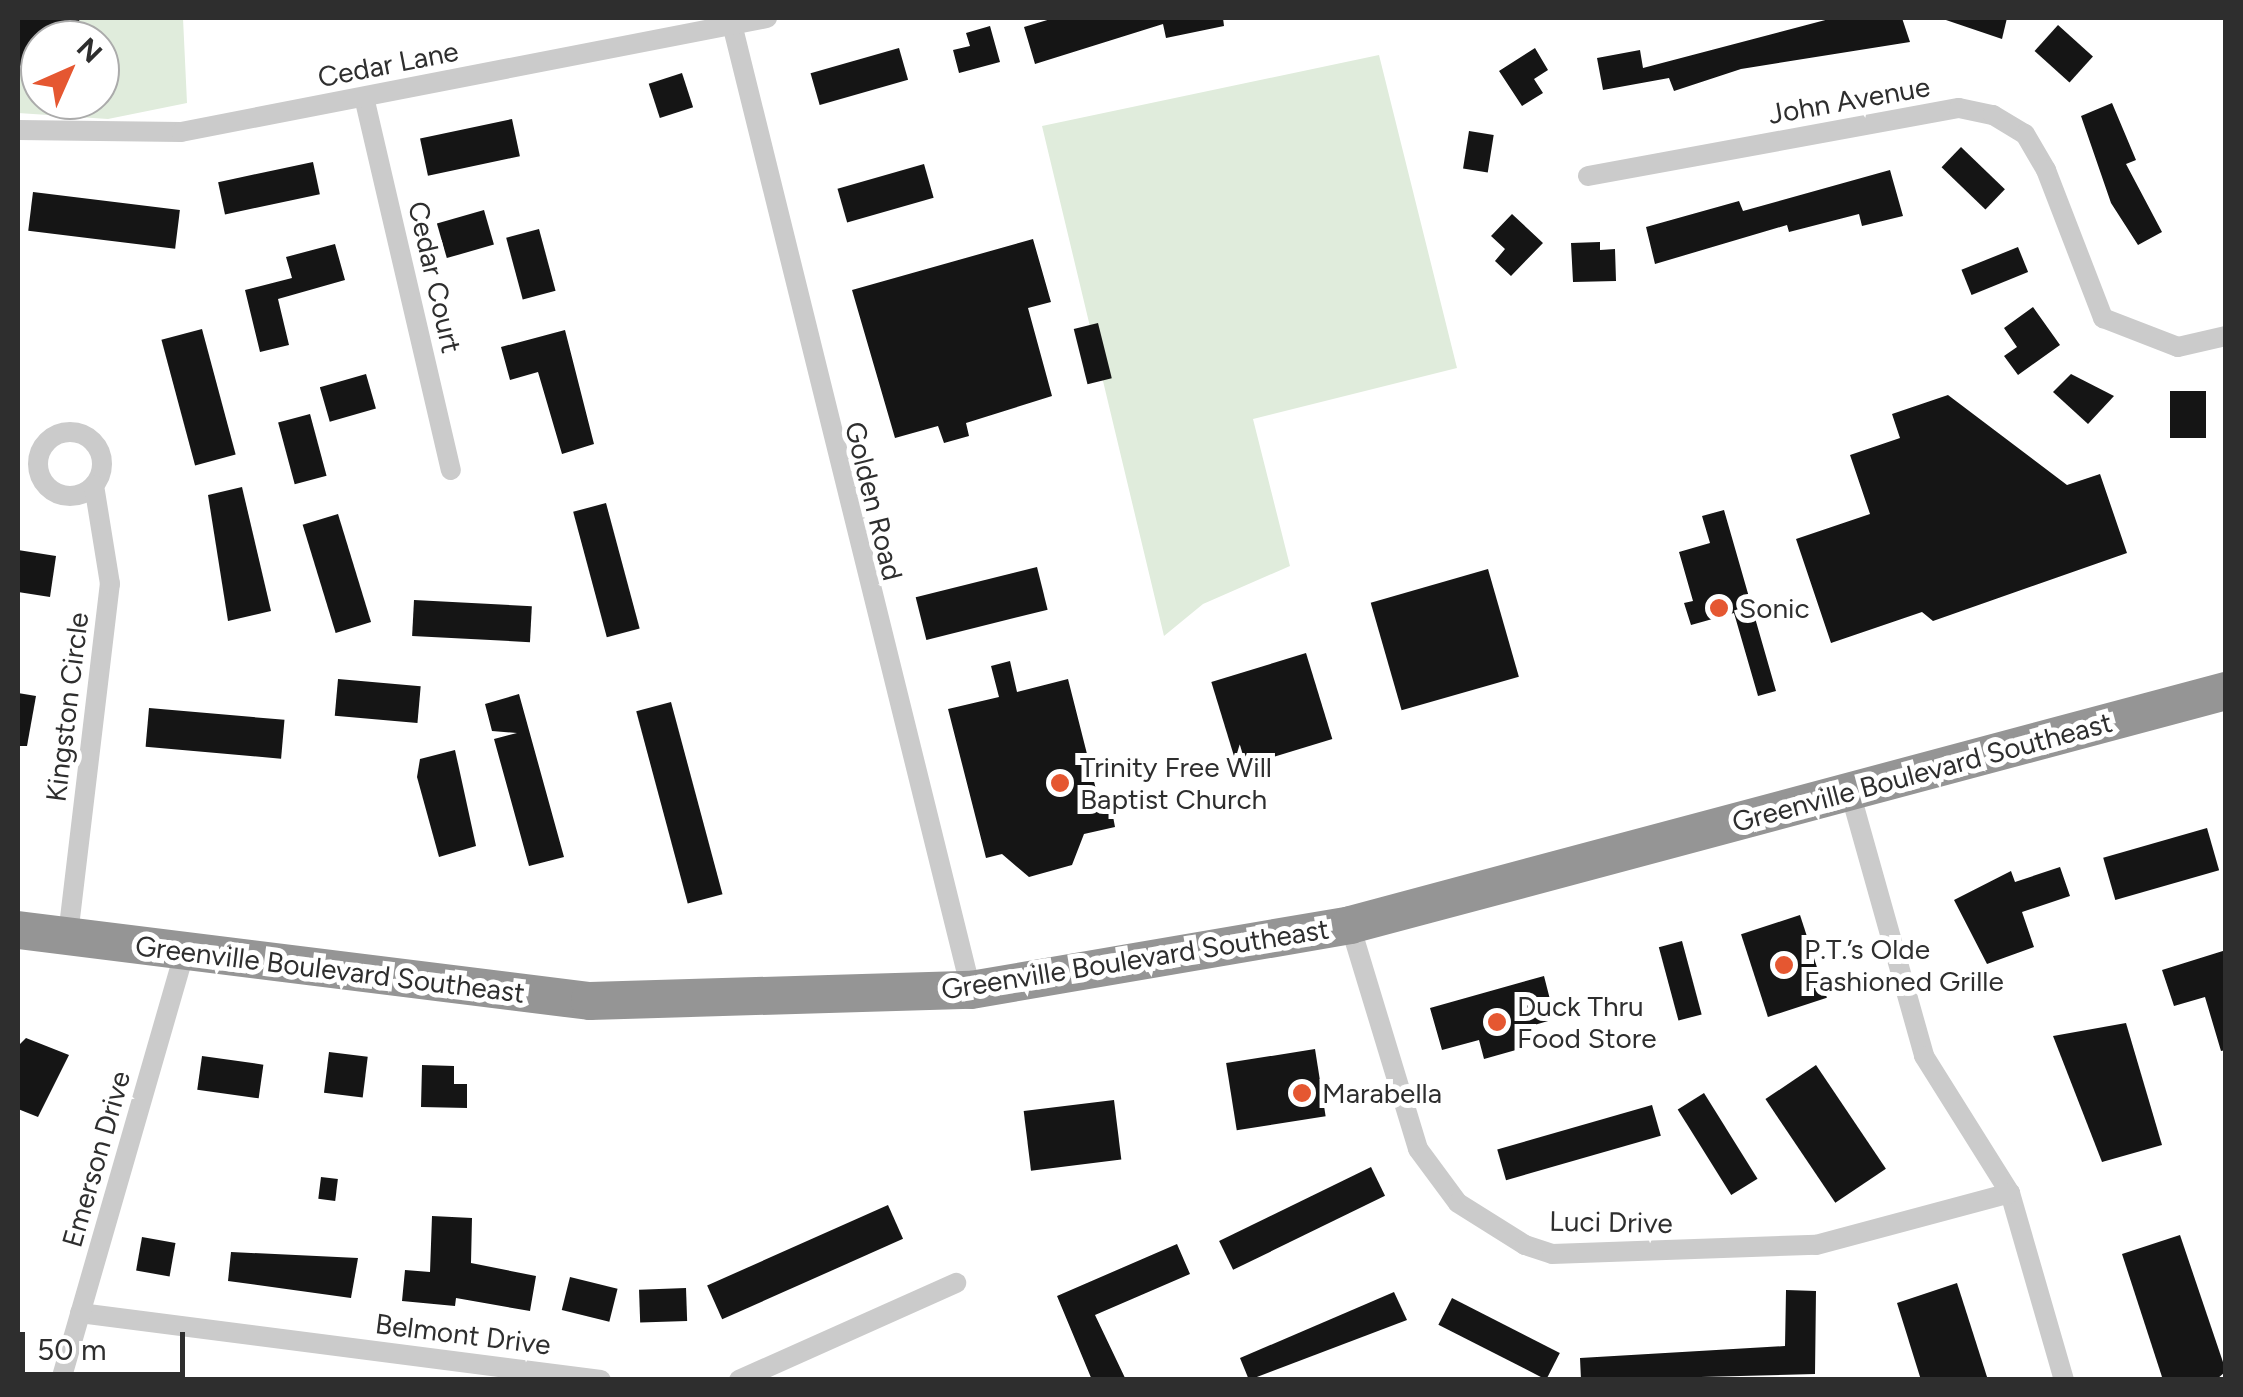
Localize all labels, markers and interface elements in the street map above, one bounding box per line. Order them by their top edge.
north arrow [20,20,120,120]
text: N [70,31,109,70]
street label: Cedar Lane [315,34,461,94]
street label: John Avenue [1766,69,1932,131]
street label: Cedar Court [401,198,469,356]
street label: Golden Road [838,418,910,584]
place label: Sonic [1739,591,1810,625]
marker: Sonic [1708,597,1730,619]
street label: Kingston Circle [39,610,95,804]
street label: Greenville Boulevard Southeast [1728,705,2116,839]
place label: Trinity Free Will Baptist Church [1080,750,1272,816]
marker: Trinity Free Will Baptist Church [1049,772,1071,794]
street label: Greenville Boulevard Southeast [939,912,1331,1006]
street label: Greenville Boulevard Southeast [133,928,527,1010]
place label: P.T.’s Olde Fashioned Grille [1804,932,2004,998]
marker: P.T.’s Olde Fashioned Grille [1773,954,1795,976]
place label: Duck Thru Food Store [1517,989,1657,1055]
marker: Duck Thru Food Store [1486,1011,1508,1033]
street label: Emerson Drive [55,1067,137,1251]
place label: Marabella [1322,1076,1442,1110]
marker: Marabella [1291,1082,1313,1104]
street label: Luci Drive [1549,1204,1673,1240]
street label: Belmont Drive [373,1307,553,1361]
scale bar [25,1312,190,1374]
text: 50 m [37,1331,106,1368]

